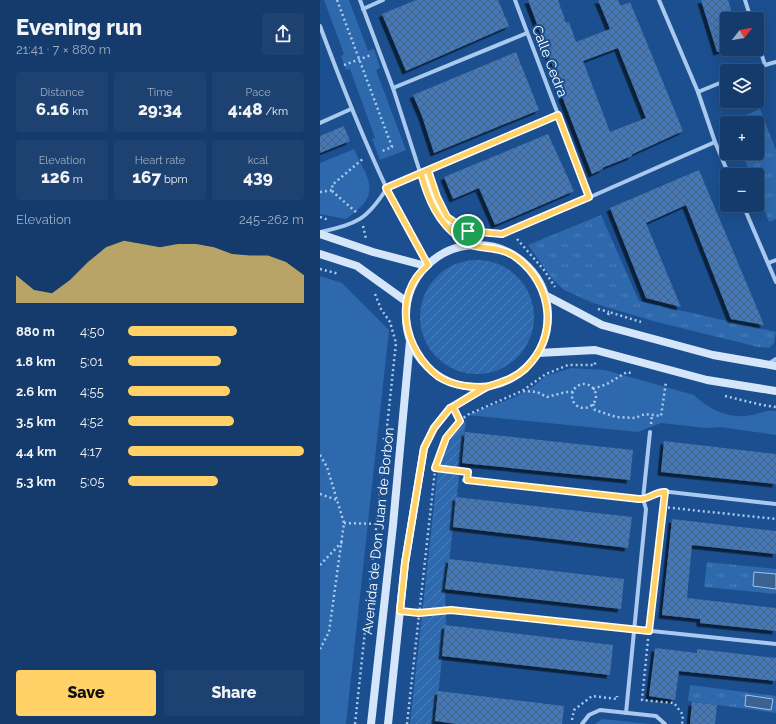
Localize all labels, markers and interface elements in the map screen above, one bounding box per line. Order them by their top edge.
north arrow [720,12,764,56]
map controls [720,12,764,212]
button: share [262,13,304,55]
text: Evening run [16,14,142,40]
street label: Calle Cedra [529,23,571,99]
text: 21:41 · 7 × 880 m [16,42,111,57]
button: layers [720,64,764,108]
text: Distance [40,86,84,99]
text: Time [147,86,173,99]
text: Pace [245,86,271,99]
text: 6.16 [36,99,69,119]
text: 29:34 [138,99,182,119]
text: 4:48 [228,99,263,119]
text: km [69,105,88,118]
text: /km [263,105,288,118]
button: + [720,116,764,160]
text: Elevation [39,154,85,167]
text: Heart rate [135,154,185,167]
text: kcal [248,154,268,167]
text: 126 [41,167,70,187]
text: 167 [132,167,161,187]
text: 439 [243,167,273,187]
button: − [720,168,764,212]
text: m [70,173,83,186]
text: bpm [161,173,188,186]
text: Elevation [16,212,71,227]
text: 245–262 m [239,212,304,227]
pin [451,214,485,248]
icon: arrive [457,220,479,242]
text: 880 m [16,324,55,339]
text: 4:50 [80,324,105,339]
text: 1.8 km [16,354,56,369]
text: 5:01 [80,354,103,369]
text: 2.6 km [16,384,57,399]
text: 4:55 [80,384,104,399]
text: 3.5 km [16,414,56,429]
text: 4:52 [80,414,103,429]
street label: Avenida de Don Juan de Borbón [359,427,397,635]
text: 4.4 km [16,444,56,459]
text: 4:17 [80,444,102,459]
text: 5.3 km [16,474,56,489]
text: 5:05 [80,474,105,489]
button: Save [16,670,156,716]
button: Share [164,670,304,716]

